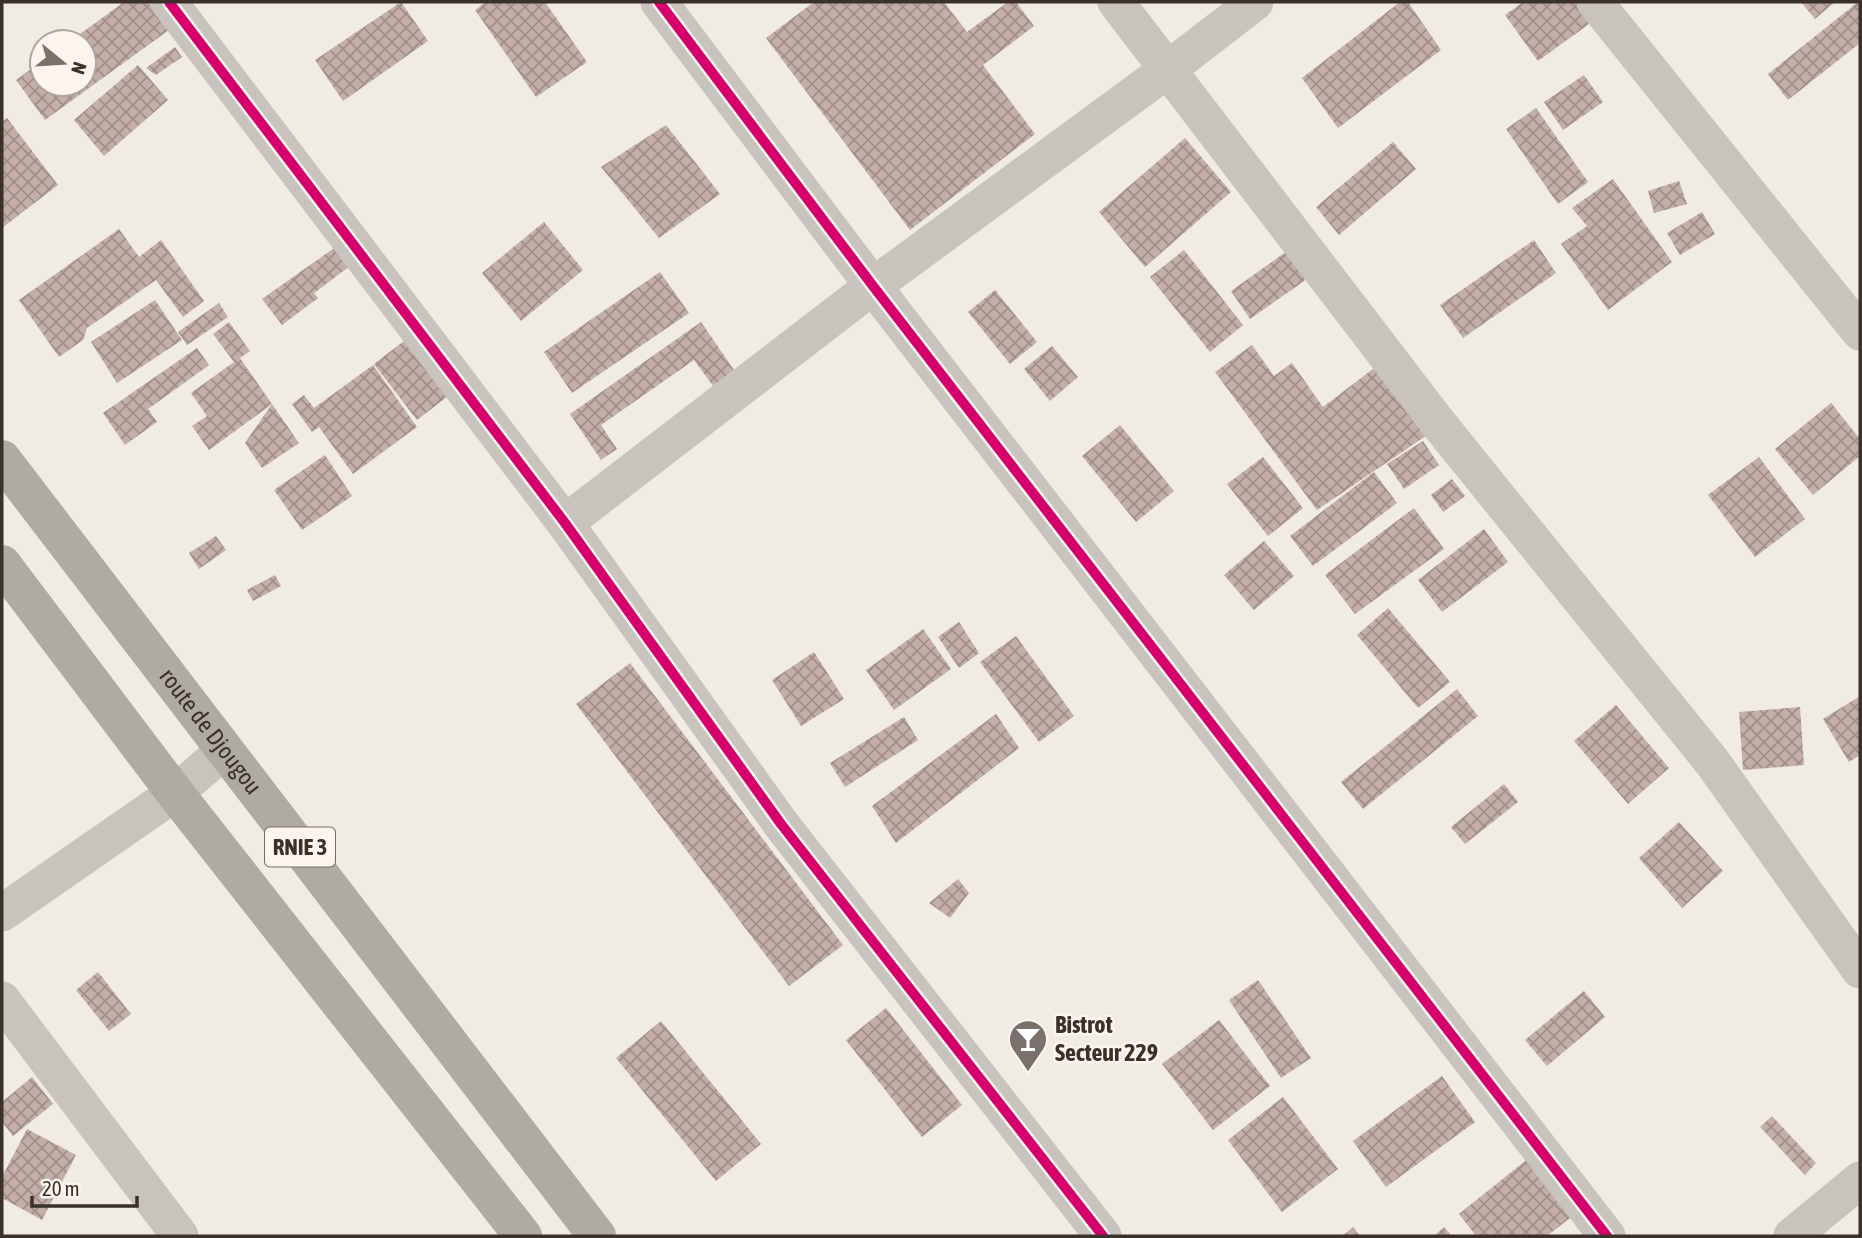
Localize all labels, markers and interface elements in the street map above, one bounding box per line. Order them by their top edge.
north arrow [28,28,98,98]
text: N [67,60,91,77]
street label: route de Djougou [154,663,268,799]
road number: RNIE 3 [265,828,335,866]
place label: Bistrot Secteur 229 [1055,1011,1158,1066]
bar icon: Bistrot Secteur 229 [1007,1018,1049,1073]
scale bar [32,1164,136,1208]
text: 20 m [42,1176,80,1200]

